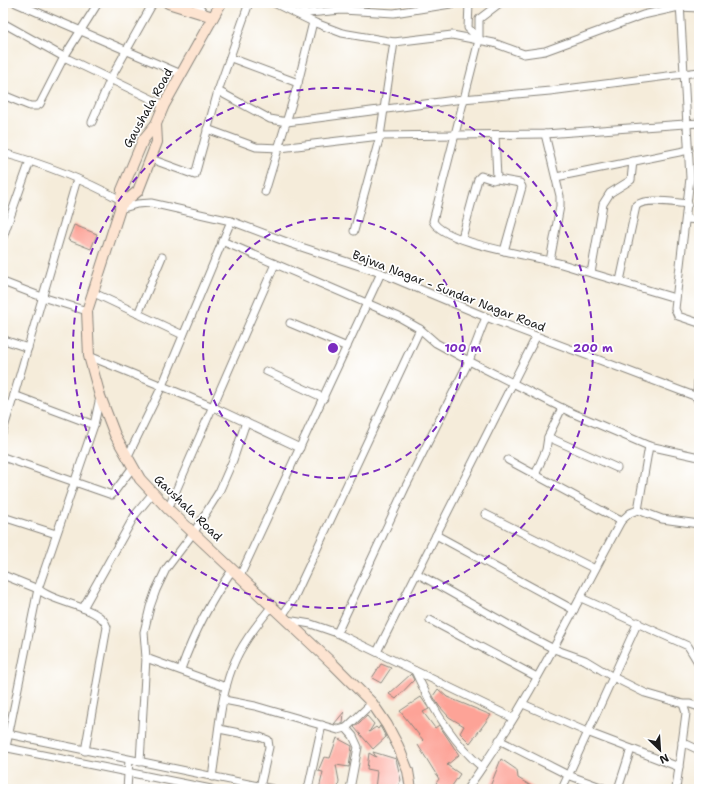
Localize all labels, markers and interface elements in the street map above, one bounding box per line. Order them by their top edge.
street label: Gaushala Road [119,65,177,151]
street label: Bajwa Nagar - Sundar Nagar Road [350,247,548,335]
text: 100 m [445,340,482,356]
text: 200 m [573,340,613,356]
centre of rings [326,341,340,355]
street label: Gaushala Road [150,471,226,545]
north arrow [640,730,680,770]
text: N [657,750,671,767]

